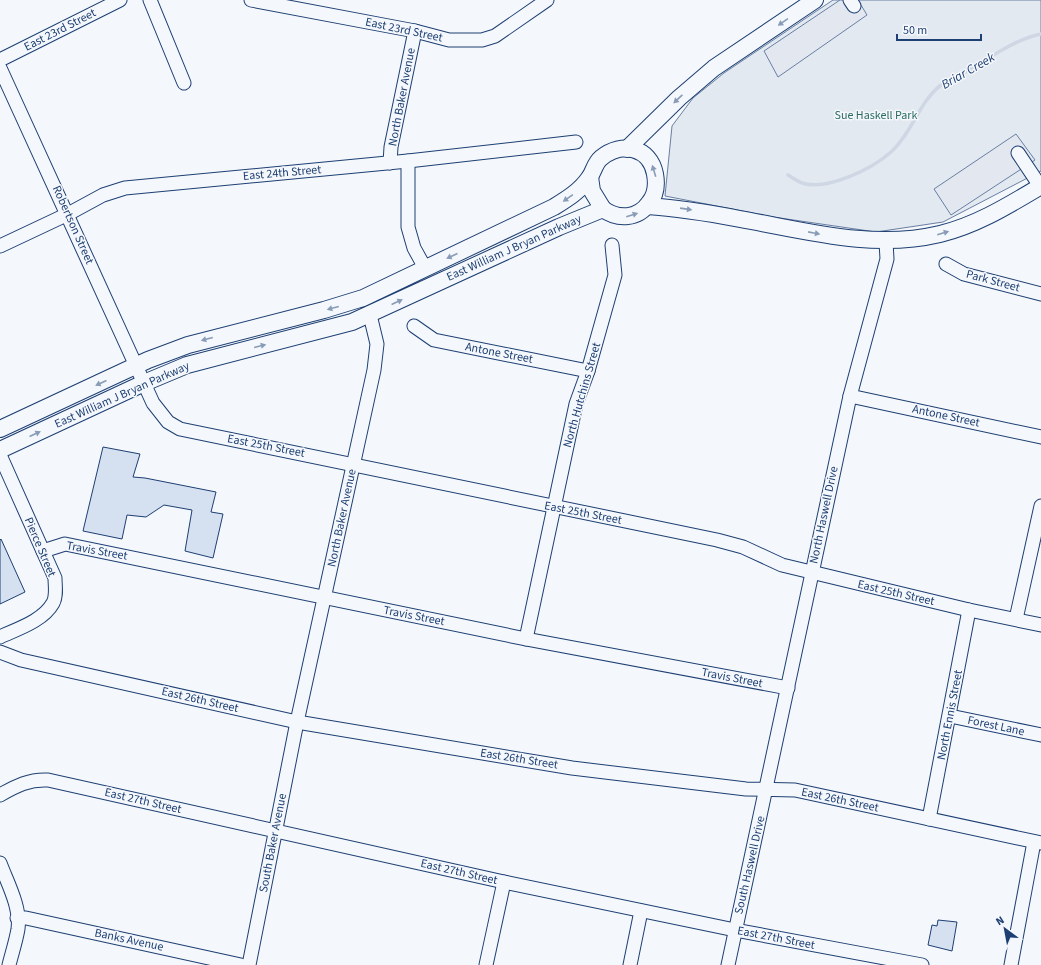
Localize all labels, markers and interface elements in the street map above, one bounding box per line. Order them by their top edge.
street label: East 23rd Street [21,5,99,55]
street label: East 23rd Street [364,14,444,46]
scale bar [897,16,981,42]
one-way arrow [778,18,788,26]
text: 50 m [903,22,927,39]
street label: North Baker Avenue [384,46,420,148]
water label: Briar Creek [938,48,999,94]
one-way arrow [673,95,683,104]
park label: Sue Haskell Park [835,107,917,124]
street label: East 24th Street [242,161,322,185]
one-way arrow [651,164,657,176]
street label: Robertson Street [48,183,98,267]
one-way arrow [563,194,574,202]
one-way arrow [680,206,692,212]
street label: East William J Bryan Parkway [444,210,585,285]
one-way arrow [626,212,638,218]
one-way arrow [937,230,949,236]
one-way arrow [808,231,820,237]
one-way arrow [446,253,458,259]
street label: Park Street [964,266,1022,296]
one-way arrow [391,299,402,305]
one-way arrow [327,305,339,311]
one-way arrow [201,337,214,343]
street label: Antone Street [464,338,534,368]
street label: North Hutchins Street [559,340,605,450]
one-way arrow [254,343,266,349]
street label: East William J Bryan Parkway [52,357,193,432]
one-way arrow [95,380,107,386]
street label: Antone Street [911,401,981,431]
street label: East 25th Street [226,430,306,462]
one-way arrow [30,431,41,437]
street label: North Haswell Drive [805,465,843,565]
street label: North Baker Avenue [323,467,361,569]
street label: East 25th Street [543,497,623,529]
street label: Pierce Street [20,515,60,579]
street label: Travis Street [65,537,129,565]
street label: East 25th Street [856,576,936,610]
street label: Travis Street [382,602,446,630]
street label: Travis Street [700,664,764,692]
street label: North Ennis Street [933,669,967,761]
street label: East 26th Street [160,683,240,717]
street label: Forest Lane [966,712,1026,740]
street label: East 26th Street [479,744,559,774]
street label: East 27th Street [103,784,183,818]
street label: East 26th Street [800,784,880,816]
street label: South Baker Avenue [255,792,291,894]
street label: South Haswell Drive [730,814,770,916]
street label: East 27th Street [419,855,499,889]
north arrow [985,909,1025,949]
text: N [993,913,1007,929]
street label: East 27th Street [736,922,816,954]
street label: Banks Avenue [93,924,165,956]

